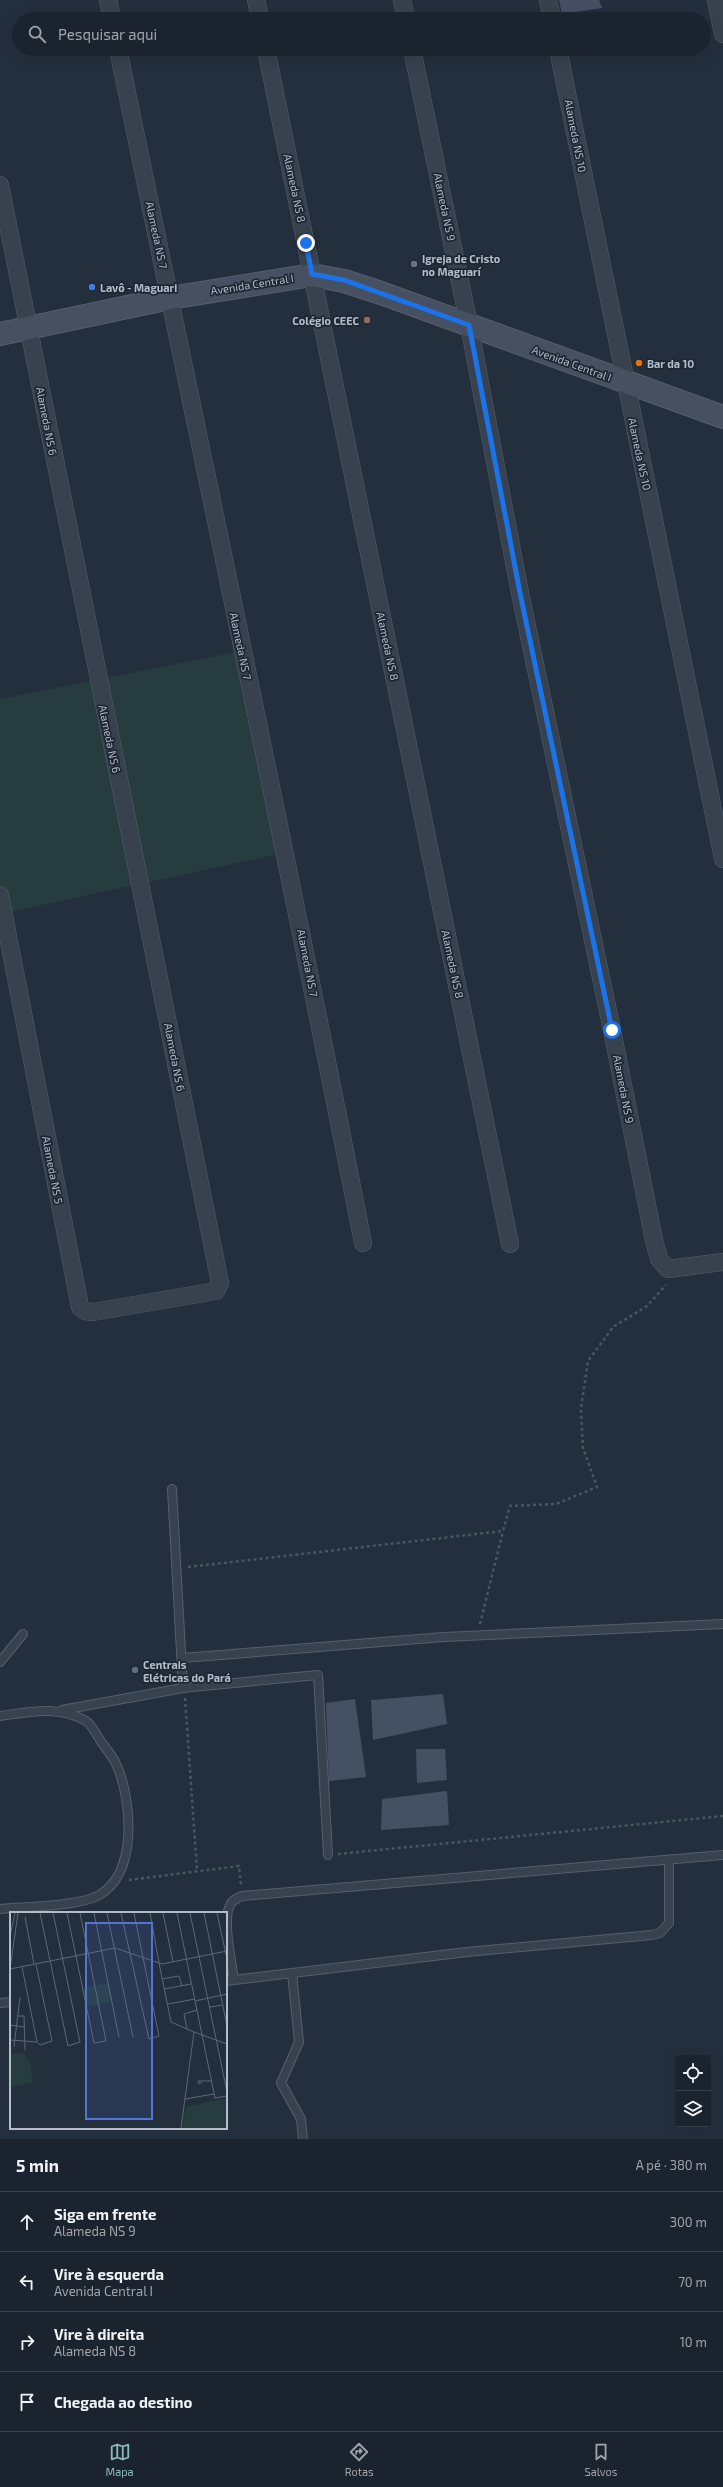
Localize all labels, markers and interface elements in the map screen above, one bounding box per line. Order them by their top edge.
search box [12,12,711,56]
icon: search [26,23,48,45]
text: Pesquisar aqui [58,25,157,43]
street label: Alameda NS 10 [563,98,589,174]
street label: Alameda NS 8 [281,153,309,223]
street label: Alameda NS 9 [431,172,459,242]
street label: Alameda NS 7 [144,200,171,270]
route end [297,234,315,252]
place label: Igreja de Cristo no Maguarí [422,252,501,278]
marker: Igreja de Cristo no Maguarí [409,259,419,269]
street label: Avenida Central I [210,271,294,297]
place label: Lavô - Maguari [100,281,177,294]
marker: Lavô - Maguari [87,282,97,292]
place label: Colégio CEEC [292,314,360,327]
marker: Colégio CEEC [362,315,372,325]
street label: Avenida Central I [530,343,614,383]
place label: Bar da 10 [647,357,694,370]
marker: Bar da 10 [634,358,644,368]
street label: Alameda NS 6 [34,386,60,456]
street label: Alameda NS 10 [626,417,654,491]
street label: Alameda NS 7 [228,611,255,681]
street label: Alameda NS 8 [374,611,402,681]
street label: Alameda NS 6 [96,704,124,774]
street label: Alameda NS 7 [295,928,321,998]
street label: Alameda NS 8 [439,929,467,999]
route start [603,1021,621,1039]
street label: Alameda NS 6 [162,1022,188,1092]
street label: Alameda NS 9 [611,1054,637,1124]
street label: Alameda NS 5 [40,1135,66,1205]
place label: Centrais Elétricas do Pará [143,1658,231,1684]
marker: Centrais Elétricas do Pará [130,1665,140,1675]
inset map [10,1912,227,2129]
map controls [675,2055,711,2127]
button: locate [675,2055,711,2091]
button: layers [675,2091,711,2127]
text: 5 min [16,2155,59,2175]
text: A pé · 380 m [636,2157,707,2173]
text: Siga em frente [54,2205,156,2223]
icon: ahead [16,2211,38,2233]
text: 300 m [670,2214,707,2230]
text: Alameda NS 9 [54,2223,136,2239]
text: Vire à esquerda [54,2265,164,2283]
icon: left [16,2271,38,2293]
text: 70 m [678,2274,707,2290]
text: Avenida Central I [54,2283,153,2299]
text: Vire à direita [54,2325,144,2343]
icon: right [16,2331,38,2353]
text: 10 m [680,2334,707,2350]
text: Alameda NS 8 [54,2343,136,2359]
icon: arrive [16,2391,38,2413]
text: Chegada ao destino [54,2393,192,2411]
tab: Mapa [106,2441,134,2478]
tab: Rotas [345,2441,374,2478]
tab: Salvos [585,2441,617,2478]

